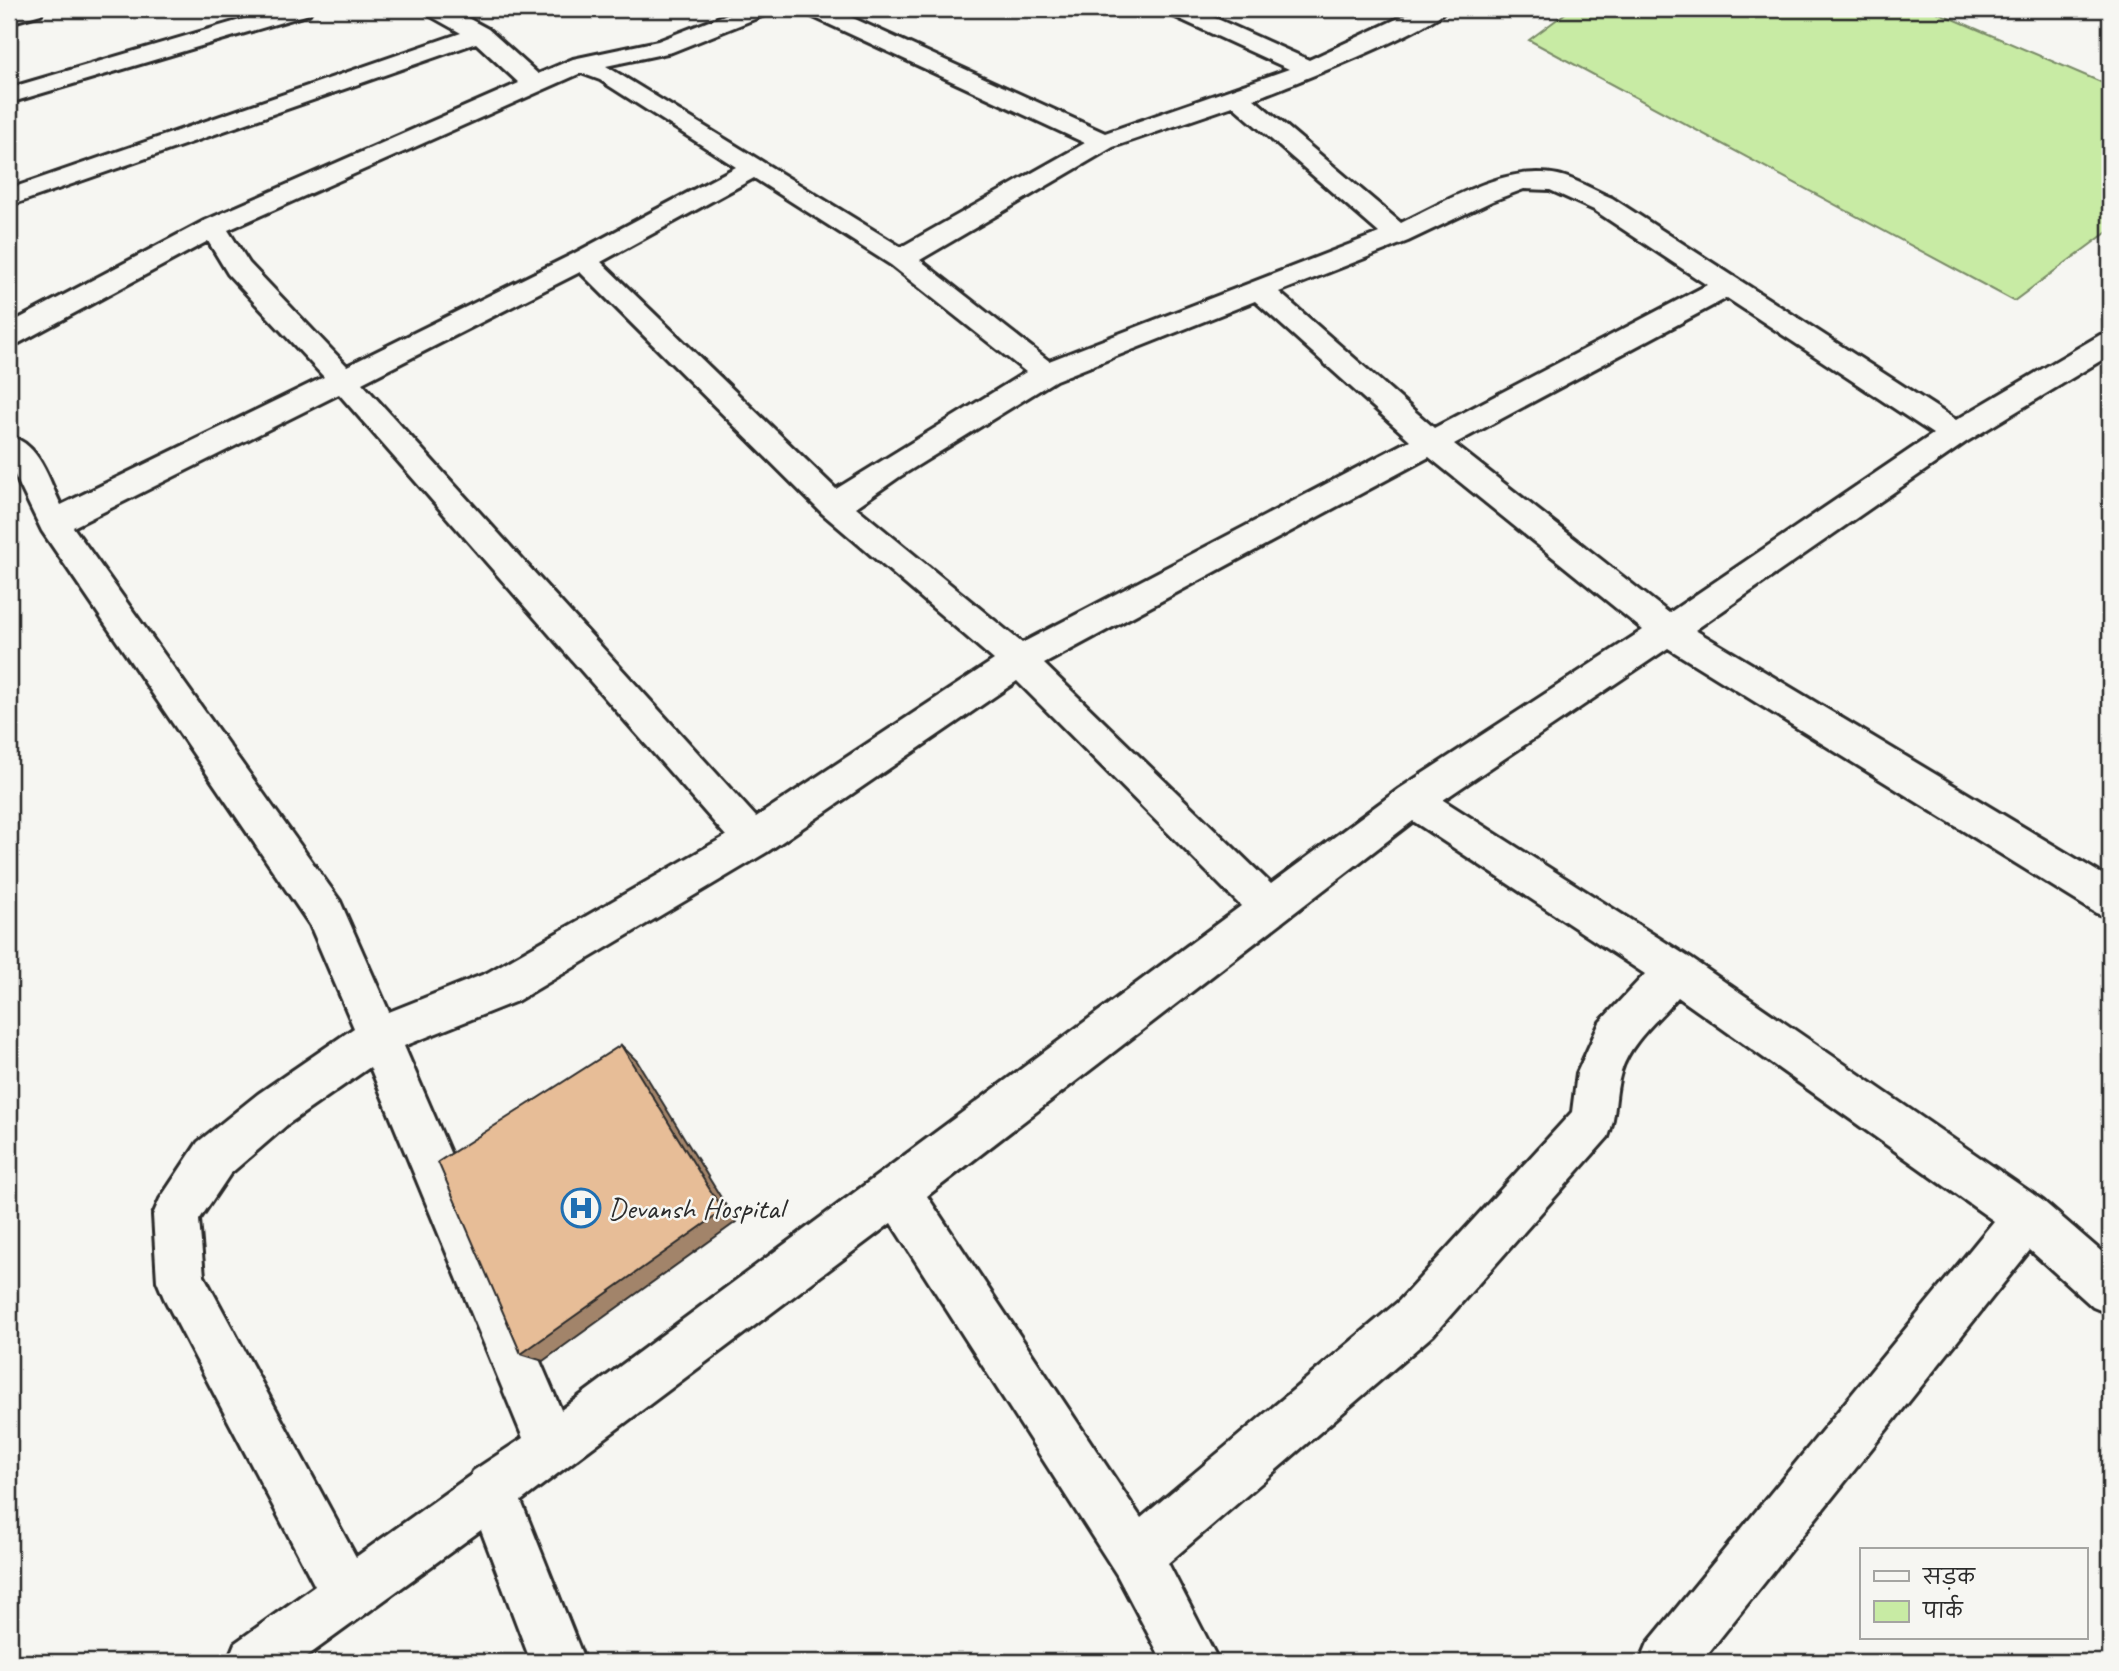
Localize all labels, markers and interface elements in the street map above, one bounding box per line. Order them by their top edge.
hospital icon: Devansh Hospital [560,1187,602,1229]
place label: Devansh Hospital [608,1189,789,1227]
legend [1860,1548,2088,1640]
text: सड़क [1922,1564,1976,1590]
text: पार्क [1922,1594,1964,1624]

